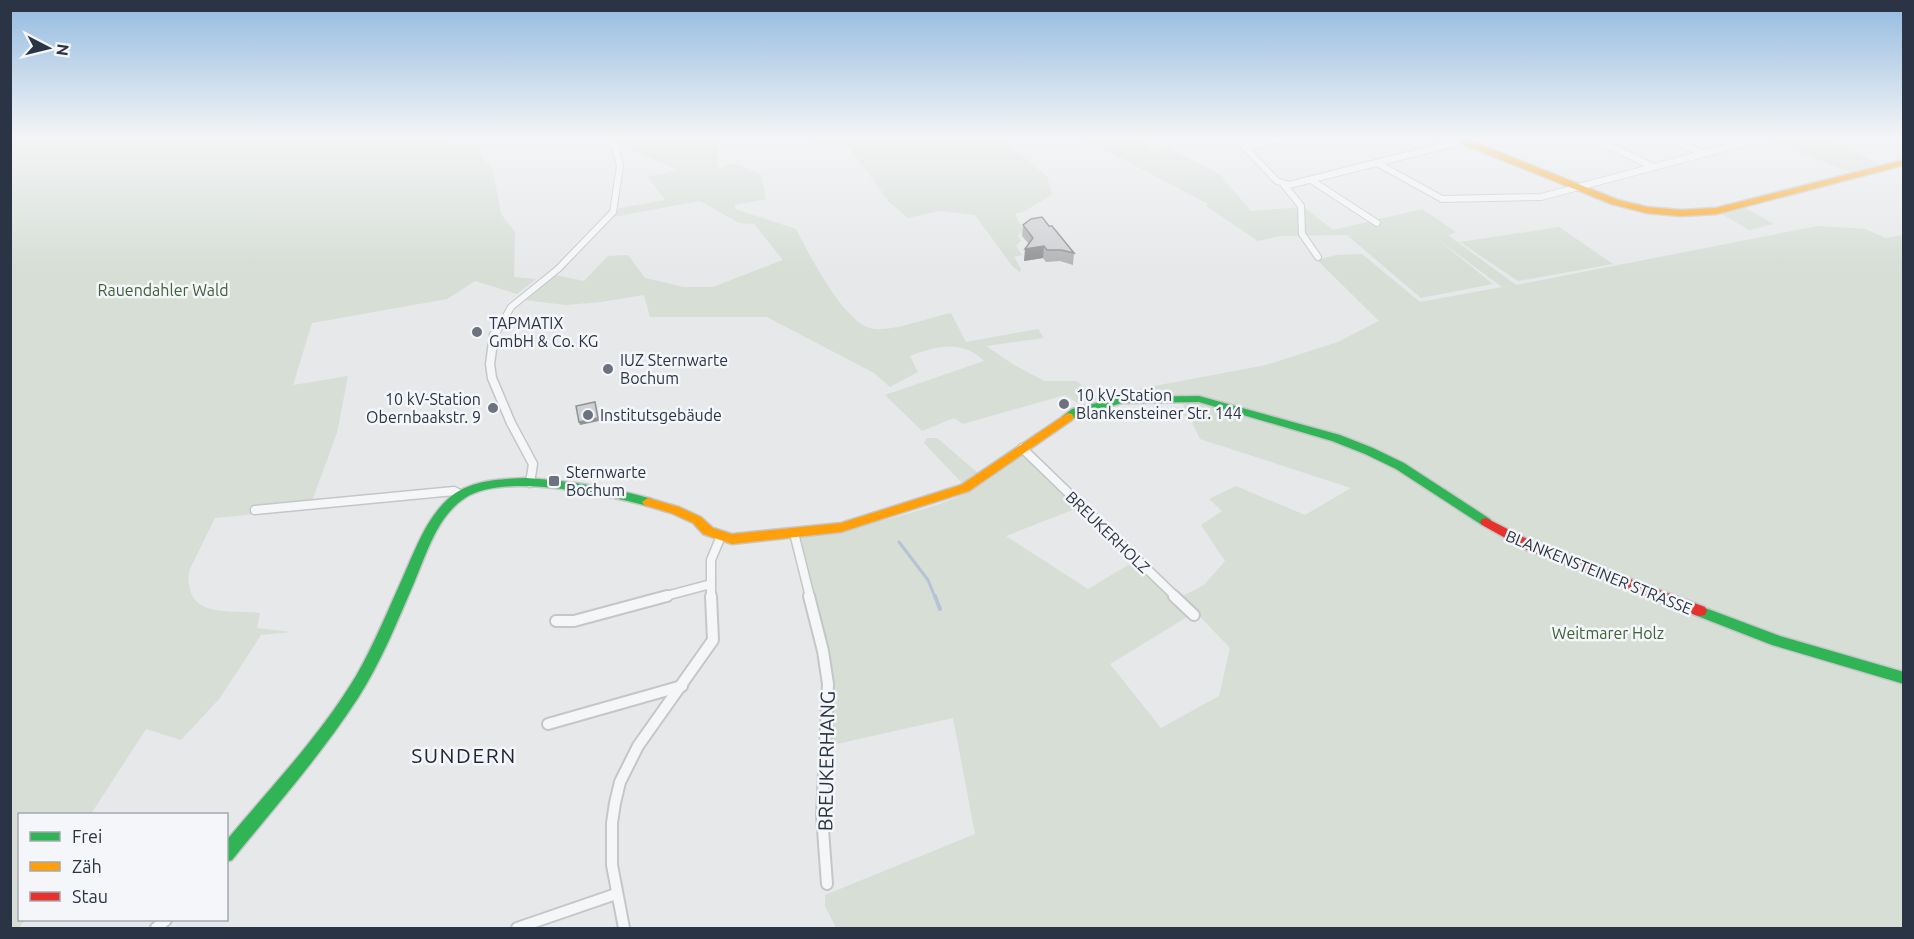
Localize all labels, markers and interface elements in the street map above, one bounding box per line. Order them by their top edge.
north arrow [18,18,78,78]
text: N [53,43,73,57]
park label: Rauendahler Wald [98,281,229,299]
place label: TAPMATIX GmbH & Co. KG [489,314,598,350]
marker: TAPMATIX GmbH & Co. KG [470,325,484,339]
place label: IUZ Sternwarte Bochum [620,351,728,387]
marker: IUZ Sternwarte Bochum [601,362,615,376]
place label: 10 kV-Station Blankensteiner Str. 144 [1076,386,1242,422]
place label: 10 kV-Station Obernbaakstr. 9 [366,390,481,426]
marker: 10 kV-Station Blankensteiner Str. 144 [1057,397,1071,411]
marker: 10 kV-Station Obernbaakstr. 9 [486,401,500,415]
place label: Institutsgebäude [600,406,722,424]
marker: Institutsgebäude [581,408,595,422]
place label: Sternwarte Bochum [566,463,646,499]
marker: Sternwarte Bochum [547,474,561,488]
street label: BREUKERHOLZ [1062,487,1154,577]
street label: BLANKENSTEINER STRASSE [1503,526,1695,618]
park label: Weitmarer Holz [1552,624,1664,642]
street label: BREUKERHANG [813,691,839,831]
district label: SUNDERN [411,743,517,767]
legend [18,813,228,921]
text: Frei [72,826,102,846]
text: Zäh [72,856,102,876]
text: Stau [72,886,108,906]

